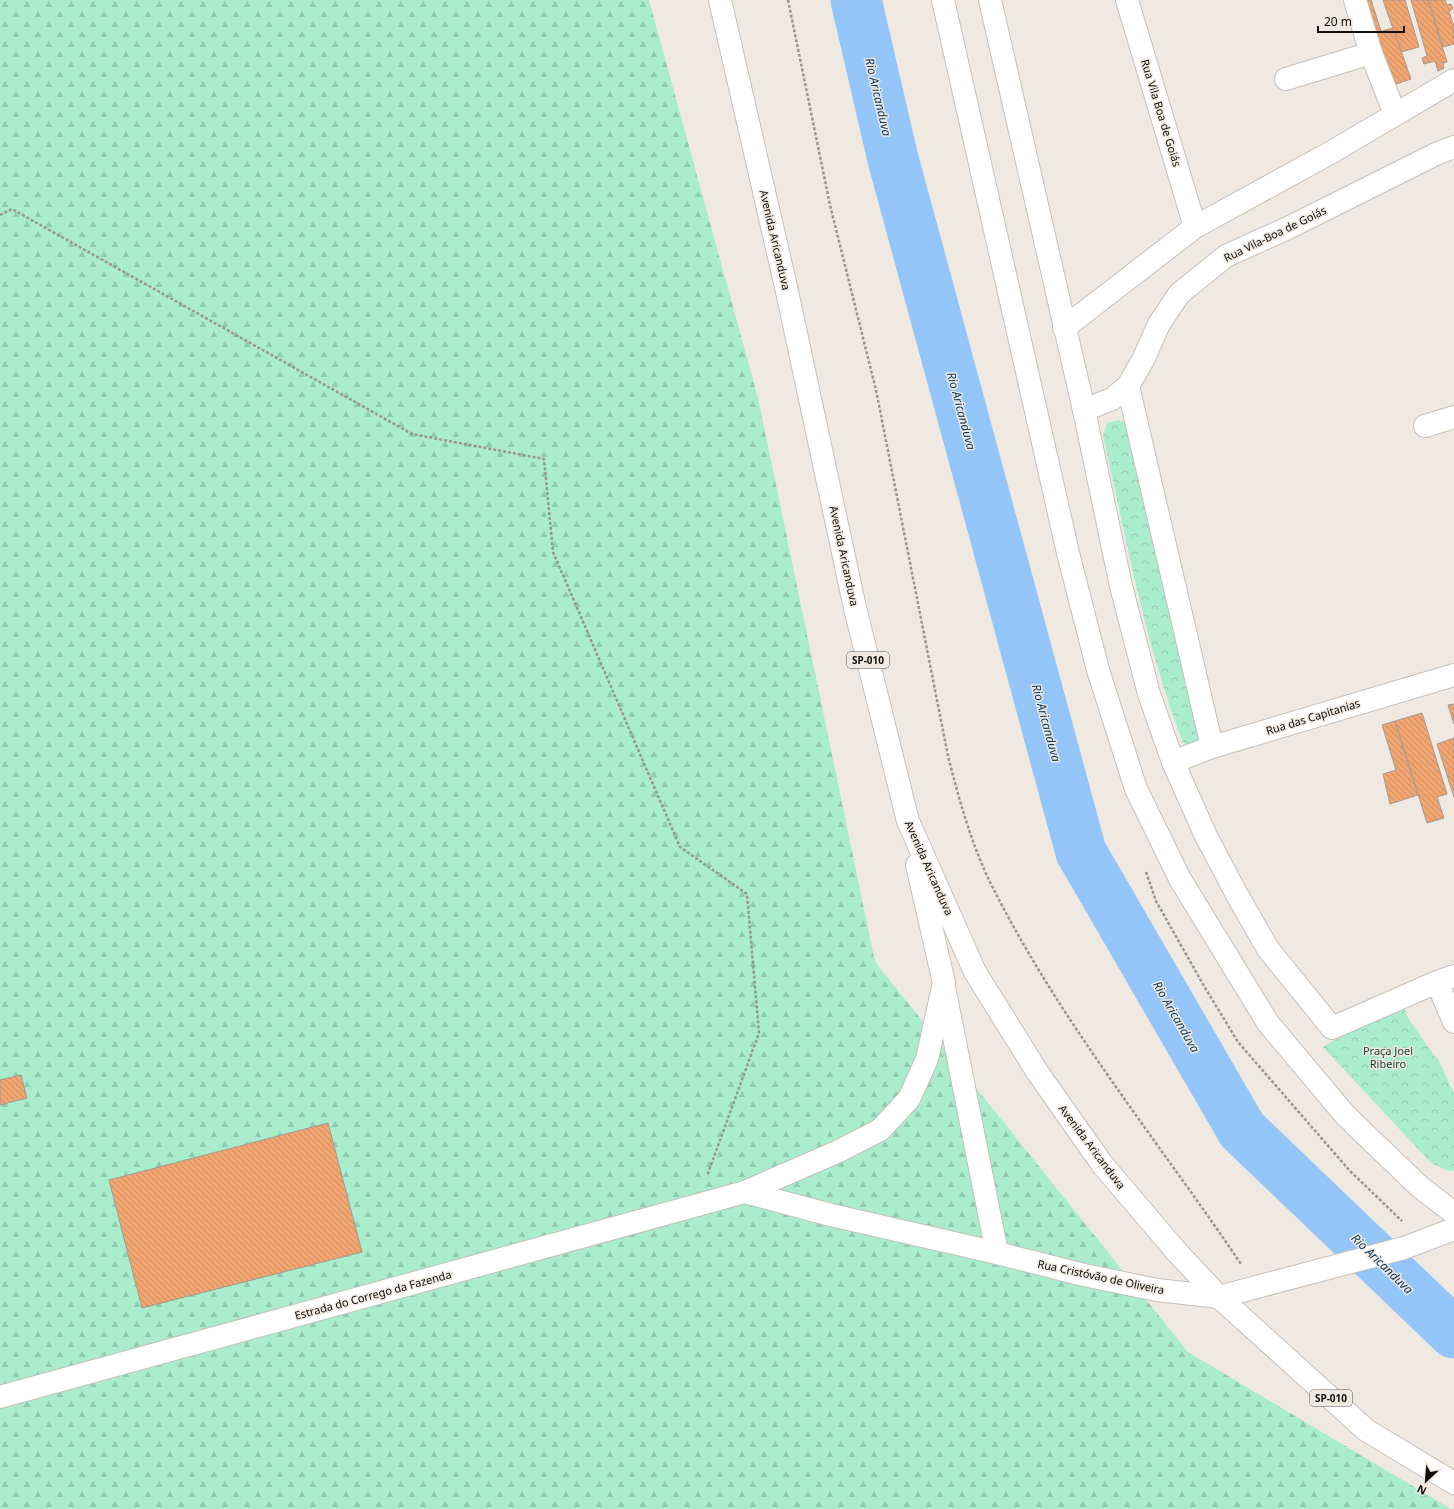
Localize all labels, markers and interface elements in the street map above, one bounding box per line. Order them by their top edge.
scale bar [1318,8,1404,34]
text: 20 m [1324,13,1352,30]
water label: Rio Aricanduva [861,56,896,138]
street label: Rua Vila Boa de Goiás [1138,57,1185,168]
street label: Avenida Aricanduva [757,188,794,291]
street label: Rua Vila-Boa de Goiás [1221,202,1329,265]
water label: Rio Aricanduva [943,370,980,452]
street label: Avenida Aricanduva [827,504,862,607]
road number: SP-010 [847,652,889,668]
water label: Rio Aricanduva [1028,682,1065,764]
street label: Rua das Capitanias [1264,695,1362,738]
street label: Avenida Aricanduva [902,818,957,918]
water label: Rio Aricanduva [1149,978,1204,1056]
park label: Praça Joel Ribeiro [1363,1043,1413,1071]
street label: Avenida Aricanduva [1056,1101,1129,1192]
water label: Rio Aricanduva [1348,1230,1417,1298]
street label: Rua Cristóvão de Oliveira [1036,1256,1166,1297]
street label: Estrada do Corrego da Fazenda [293,1266,453,1323]
road number: SP-010 [1310,1390,1352,1406]
north arrow [1406,1461,1446,1501]
text: N [1414,1482,1429,1499]

